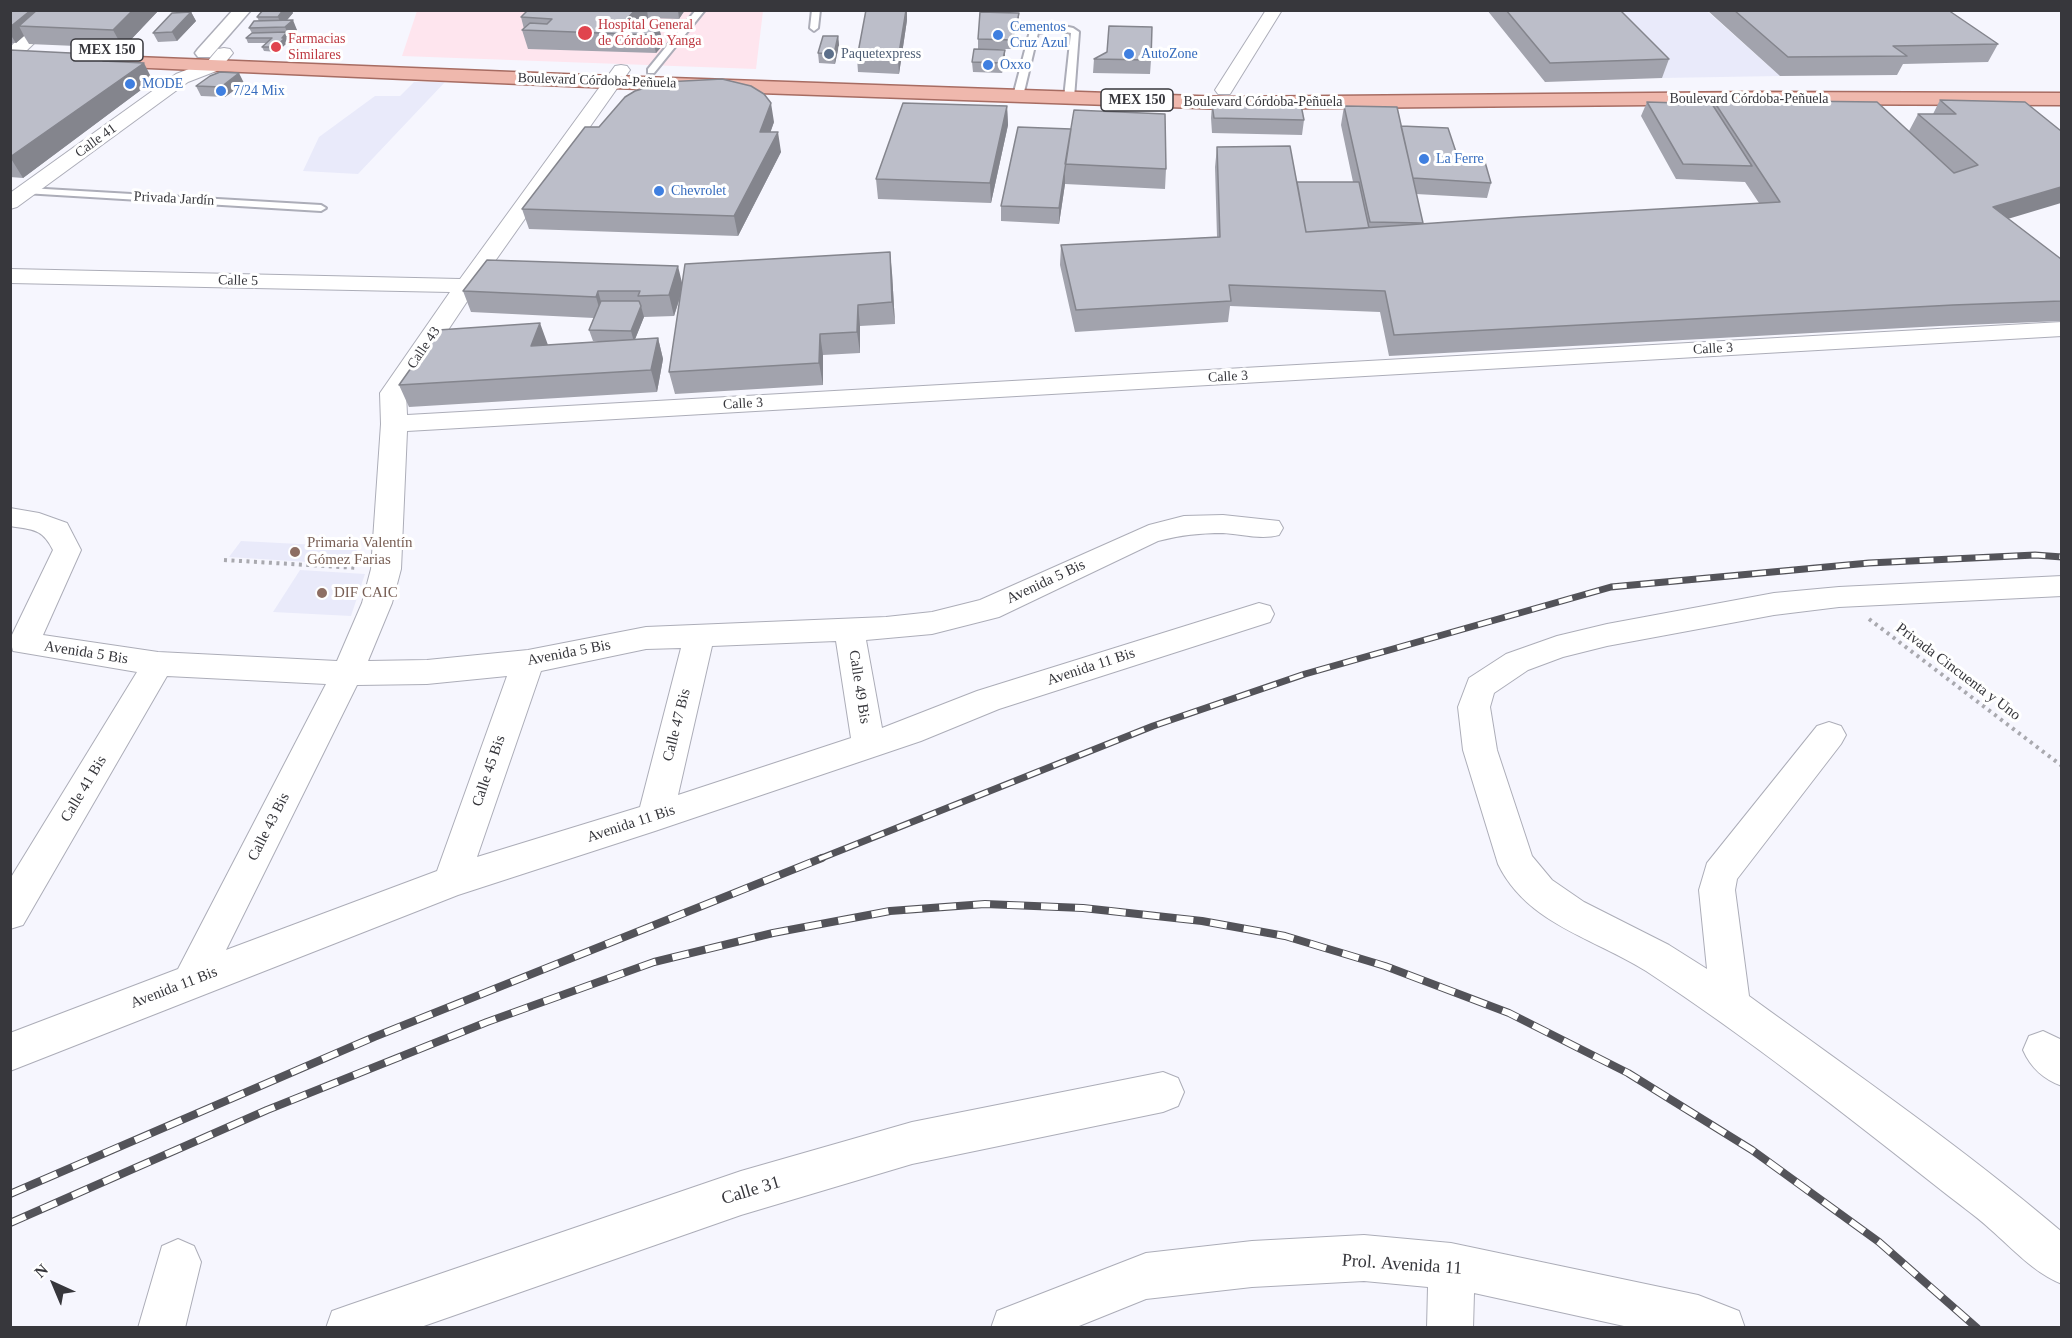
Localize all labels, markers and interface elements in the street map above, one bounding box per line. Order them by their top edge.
place label: Hospital General de Córdoba Yanga [598,17,702,50]
place label: Cementos Cruz Azul [1010,19,1068,51]
marker: Hospital General de Córdoba Yanga [576,24,594,42]
marker: Cementos Cruz Azul [991,28,1005,42]
place label: Farmacias Similares [288,31,346,63]
road number: MEX 150 [71,39,143,61]
marker: Farmacias Similares [269,40,283,54]
place label: Paquetexpress [841,46,921,62]
place label: AutoZone [1141,46,1198,62]
marker: Paquetexpress [822,47,836,61]
marker: AutoZone [1122,47,1136,61]
place label: Oxxo [1000,57,1031,73]
marker: Oxxo [981,58,995,72]
street label: Boulevard Córdoba-Peñuela [517,70,677,92]
place label: MODE [142,76,183,92]
marker: MODE [123,77,137,91]
place label: 7/24 Mix [233,83,285,99]
marker: 7/24 Mix [214,84,228,98]
road number: MEX 150 [1101,89,1173,111]
street label: Boulevard Córdoba-Peñuela [1669,91,1829,107]
street label: Boulevard Córdoba-Peñuela [1183,94,1343,110]
street label: Calle 41 [72,120,120,162]
place label: La Ferre [1436,151,1484,167]
marker: La Ferre [1417,152,1431,166]
place label: Chevrolet [671,183,726,199]
marker: Chevrolet [652,184,666,198]
street label: Privada Jardín [133,189,215,209]
street label: Calle 5 [218,272,258,290]
street label: Calle 43 [404,324,444,372]
street label: Calle 3 [1693,340,1733,358]
street label: Calle 3 [1208,368,1248,386]
street label: Calle 3 [723,395,763,413]
place label: Primaria Valentín Gómez Farias [307,534,412,569]
marker: Primaria Valentín Gómez Farias [288,545,302,559]
street label: Avenida 5 Bis [1004,556,1088,608]
place label: DIF CAIC [334,584,398,602]
marker: DIF CAIC [315,586,329,600]
street label: Privada Cincuenta y Uno [1892,619,2024,725]
street label: Avenida 5 Bis [526,636,612,670]
street label: Avenida 5 Bis [43,637,129,669]
street label: Avenida 11 Bis [1045,644,1137,690]
street label: Calle 49 Bis [844,649,874,725]
street label: Calle 47 Bis [659,687,695,763]
street label: Calle 45 Bis [468,733,510,809]
street label: Calle 41 Bis [57,753,111,825]
street label: Calle 43 Bis [244,790,294,864]
street label: Avenida 11 Bis [585,801,677,847]
street label: Avenida 11 Bis [128,963,220,1013]
street label: Calle 31 [719,1172,783,1210]
street label: Prol. Avenida 11 [1341,1250,1463,1280]
north arrow [24,1254,84,1314]
text: N [31,1261,51,1281]

